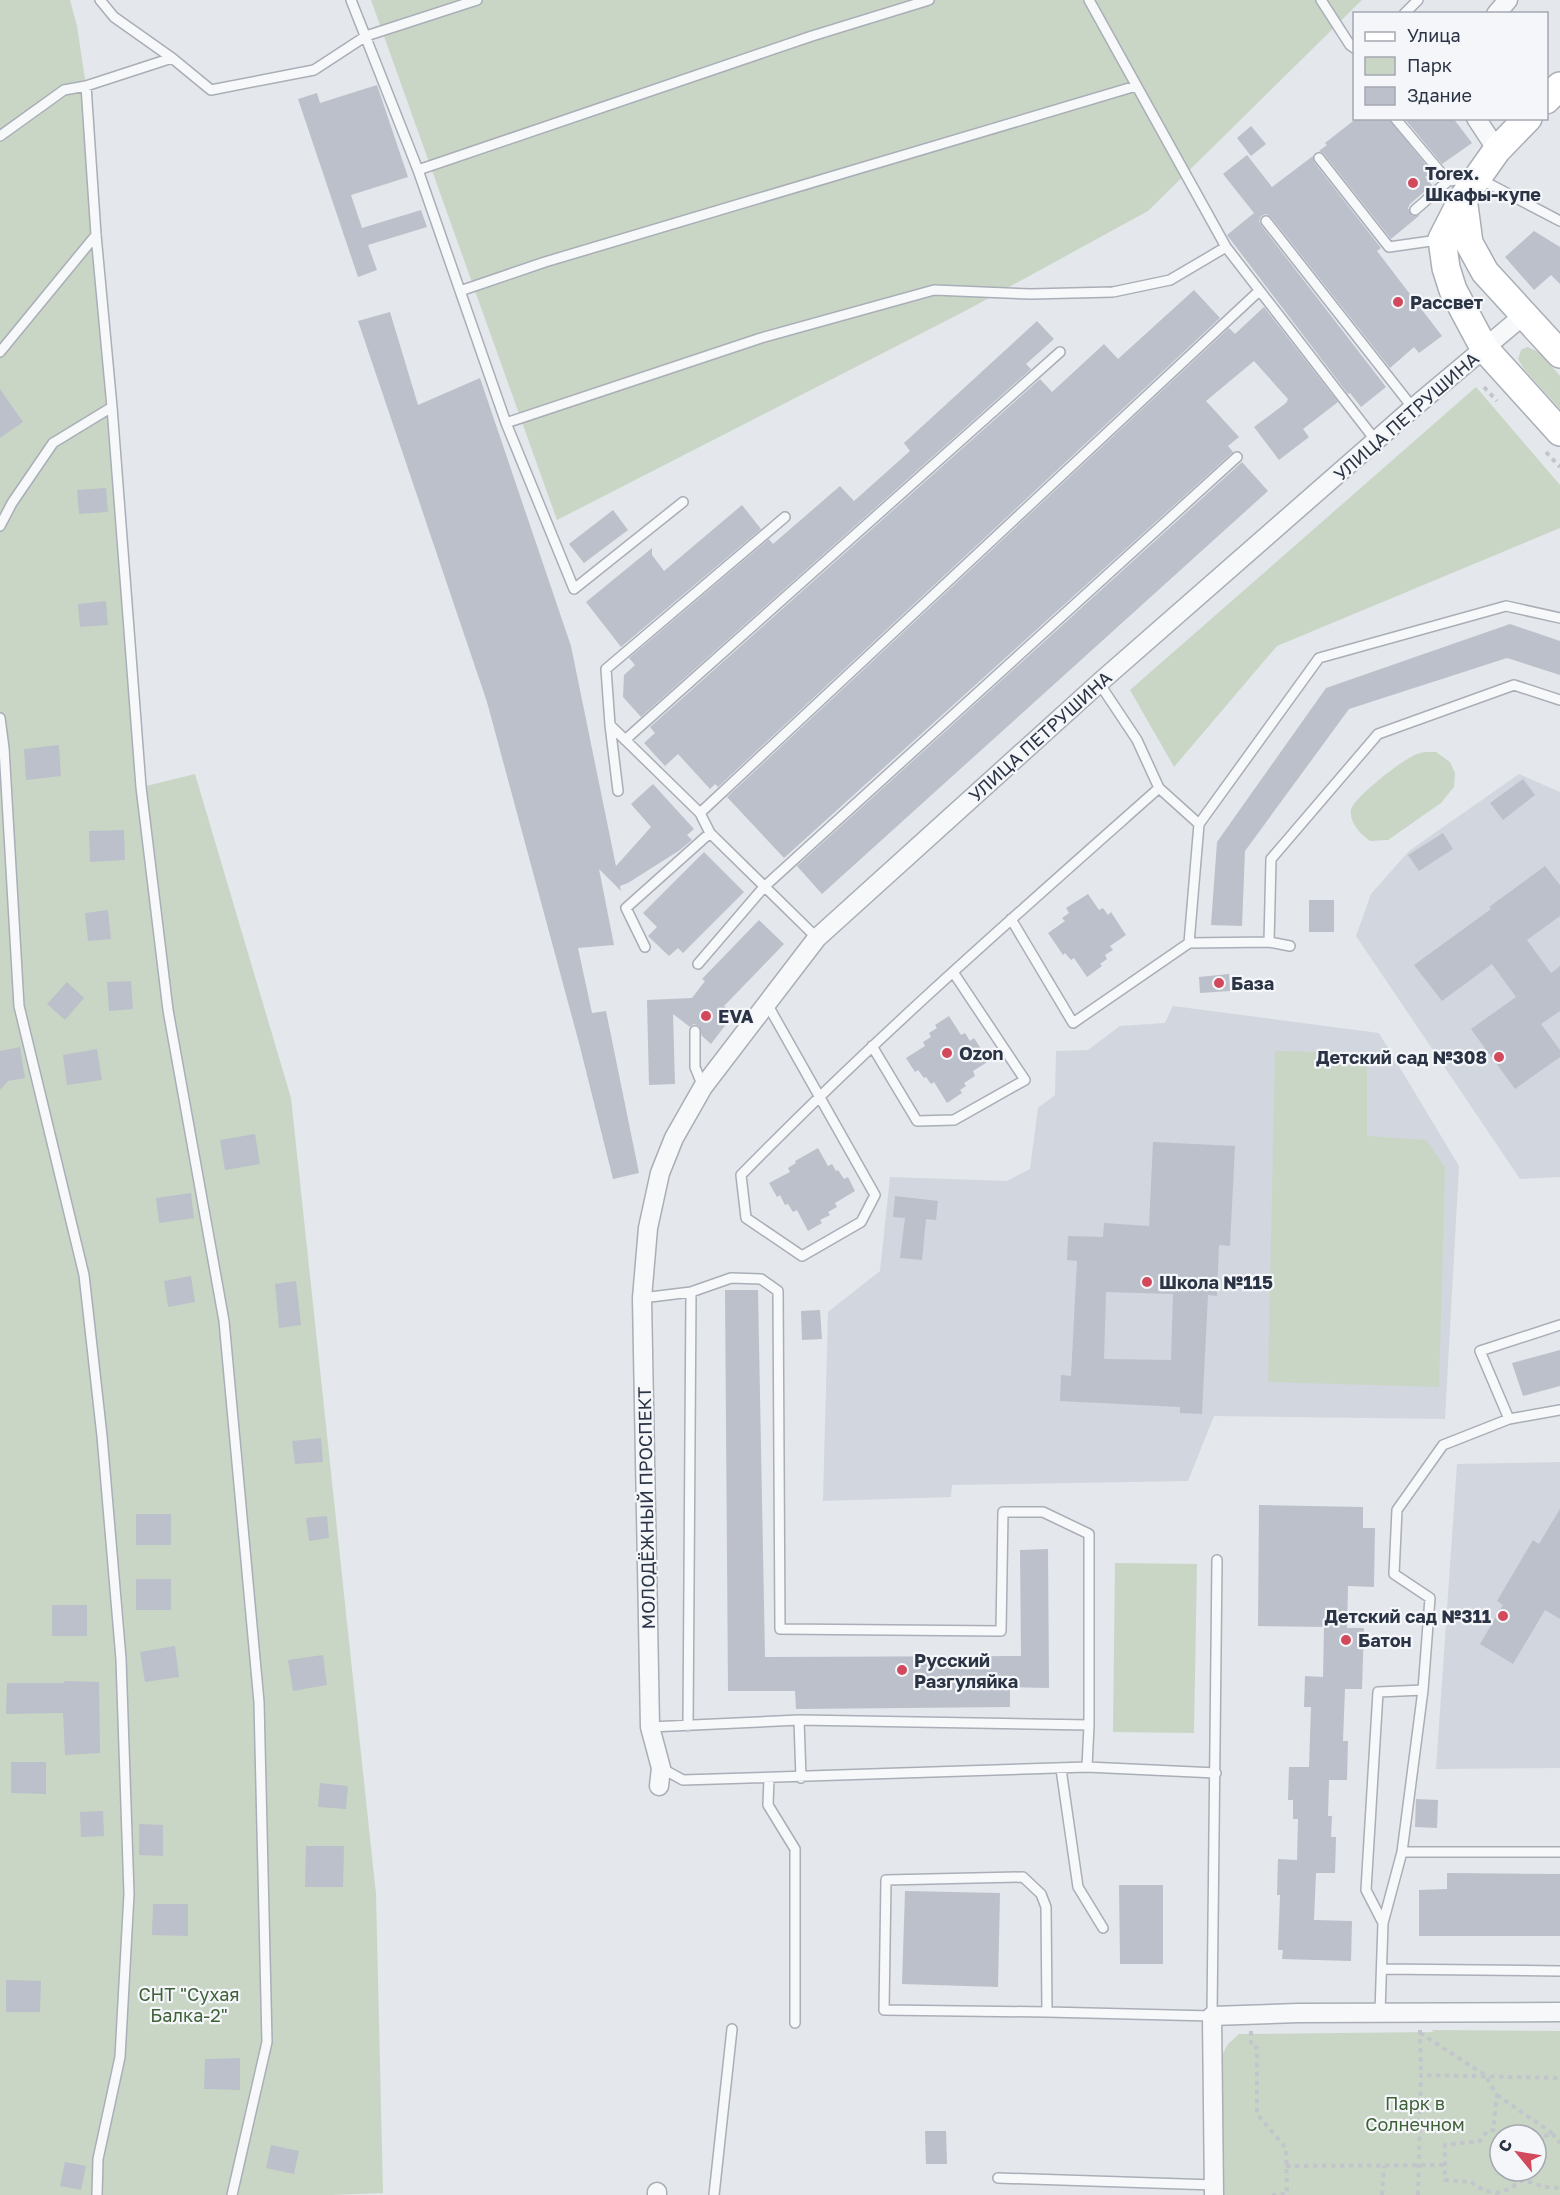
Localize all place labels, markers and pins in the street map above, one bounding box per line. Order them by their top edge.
place label: Torex. Шкафы-купе [1425,162,1541,205]
marker: Torex. Шкафы-купе [1406,176,1420,190]
place label: Рассвет [1410,291,1483,313]
marker: Рассвет [1391,295,1405,309]
place label: База [1231,972,1274,994]
marker: База [1212,976,1226,990]
place label: EVA [718,1005,754,1027]
marker: EVA [699,1009,713,1023]
place label: Ozon [959,1042,1004,1064]
marker: Ozon [940,1046,954,1060]
place label: Детский сад №308 [1316,1046,1487,1068]
marker: Детский сад №308 [1492,1050,1506,1064]
place label: Школа №115 [1159,1271,1273,1293]
marker: Школа №115 [1140,1275,1154,1289]
place label: Детский сад №311 [1325,1605,1491,1627]
marker: Детский сад №311 [1496,1609,1510,1623]
place label: Батон [1358,1629,1411,1651]
marker: Батон [1339,1633,1353,1647]
place label: Русский Разгуляйка [914,1649,1018,1692]
marker: Русский Разгуляйка [895,1663,909,1677]

